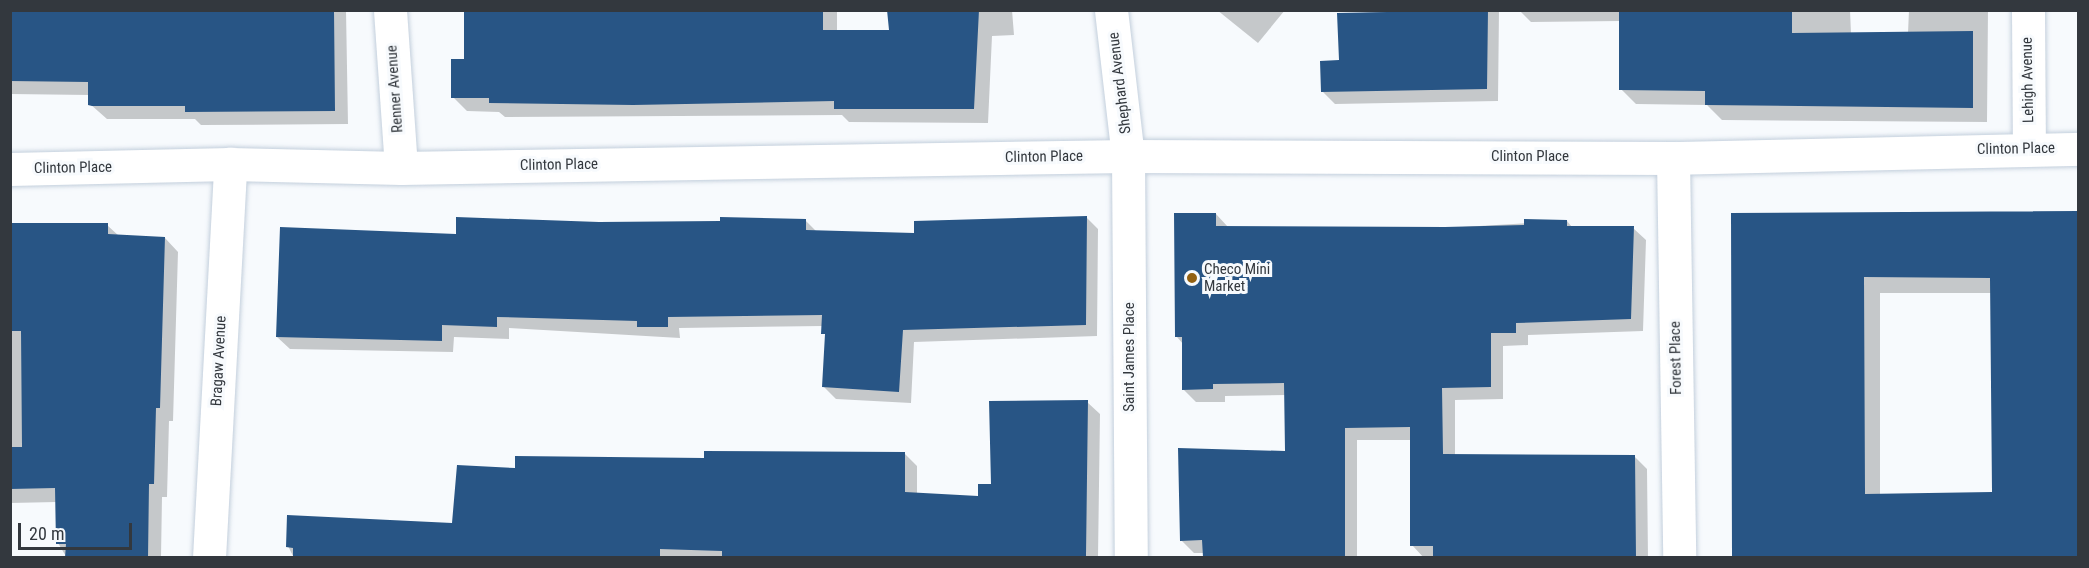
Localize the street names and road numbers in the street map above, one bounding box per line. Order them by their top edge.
street label: Shephard Avenue [1105,31,1135,135]
street label: Lehigh Avenue [2018,37,2038,123]
street label: Renner Avenue [383,45,407,133]
street label: Clinton Place [1977,139,2055,159]
street label: Clinton Place [1005,147,1083,167]
street label: Clinton Place [1491,148,1569,166]
street label: Clinton Place [520,155,598,175]
street label: Clinton Place [34,158,112,178]
street label: Saint James Place [1121,302,1139,412]
street label: Bragaw Avenue [208,315,230,407]
street label: Forest Place [1666,321,1686,395]

